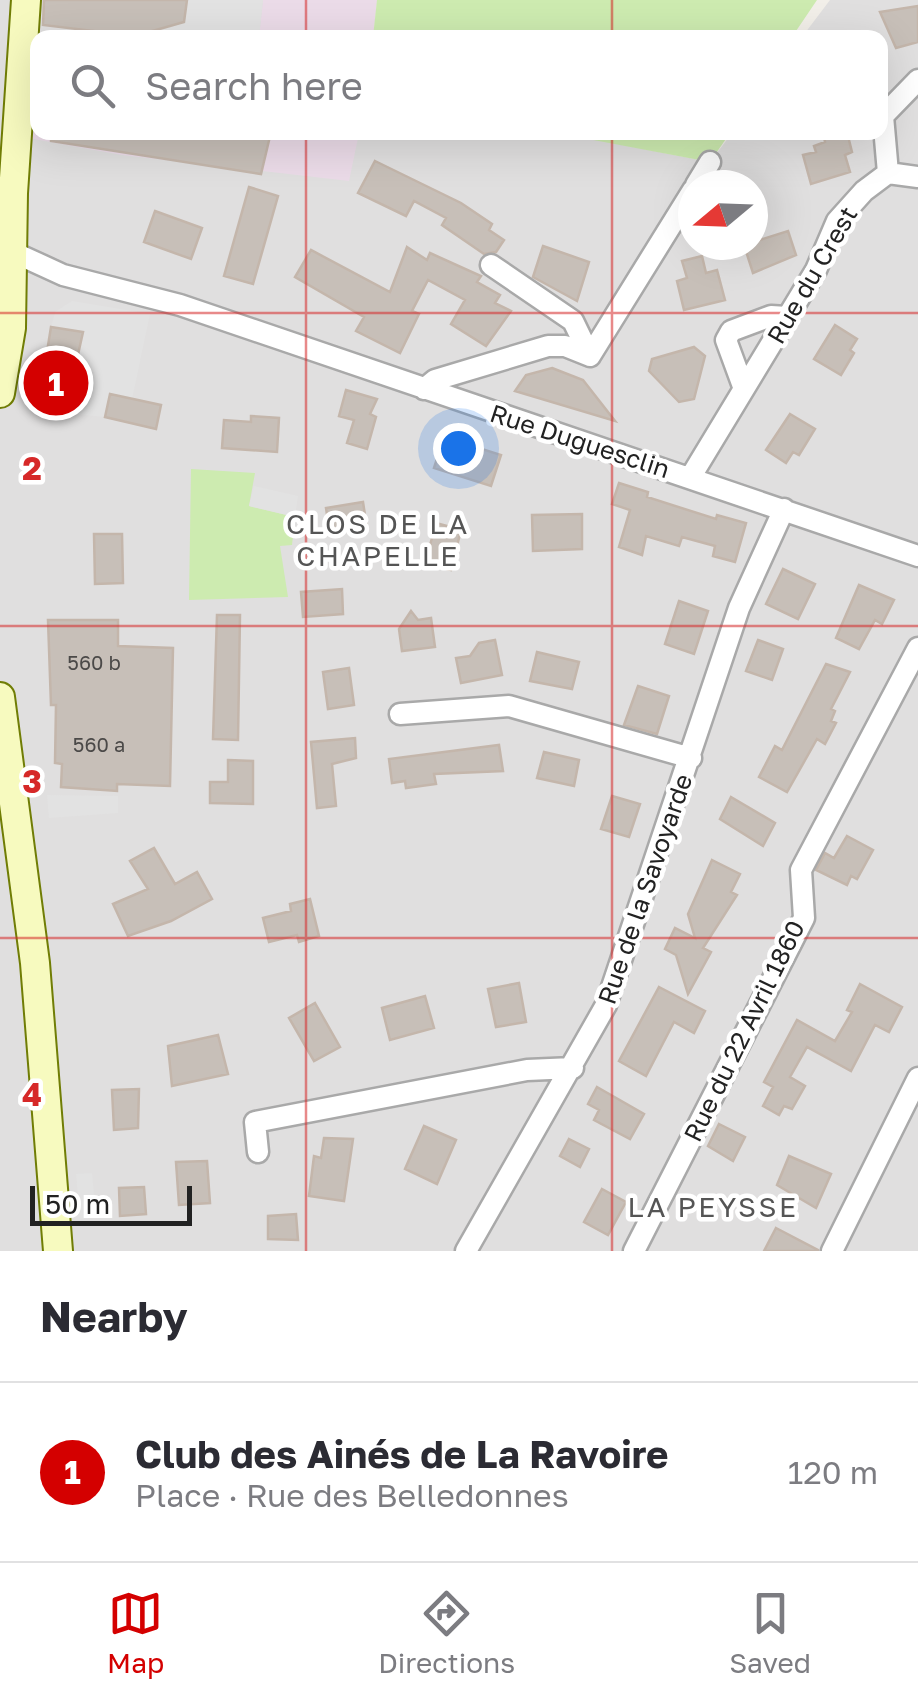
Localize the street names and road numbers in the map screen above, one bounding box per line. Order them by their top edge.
street label: Rue du Crest [760,201,863,349]
street label: Rue Duguesclin [486,397,674,484]
street label: Rue de la Savoyarde [591,770,698,1008]
street label: Rue du 22 Avril 1860 [677,915,811,1146]

